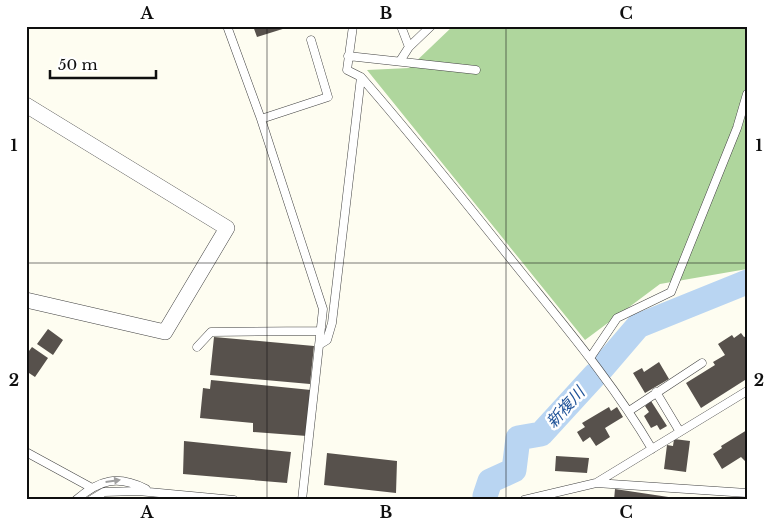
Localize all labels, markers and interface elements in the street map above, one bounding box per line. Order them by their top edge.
text: A [140,3,155,23]
text: B [380,3,393,23]
text: C [619,3,633,23]
scale bar [50,48,156,80]
text: 50 m [58,55,98,74]
text: 1 [11,135,18,155]
text: 1 [756,135,763,155]
text: 2 [9,370,19,390]
text: 2 [754,370,764,390]
water label: 新複川 [542,381,590,432]
one-way arrow [106,477,122,485]
text: A [140,502,155,522]
text: B [380,502,393,522]
text: C [619,502,633,522]

